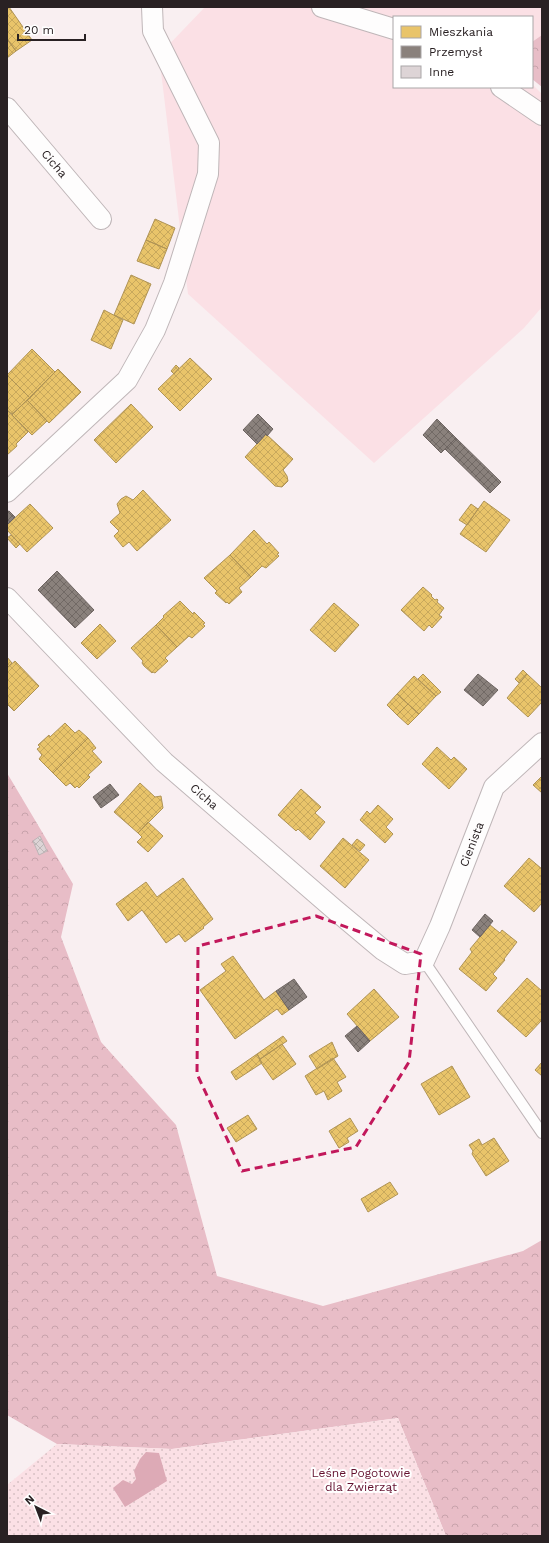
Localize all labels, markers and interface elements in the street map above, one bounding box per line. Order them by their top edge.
scale bar [18,16,85,42]
legend [393,16,533,88]
text: 20 m [24,23,54,37]
text: Mieszkania [429,25,493,39]
text: Przemysł [429,45,483,59]
text: Inne [429,65,454,79]
street label: Cicha [38,147,70,181]
street label: Cicha [187,781,221,813]
street label: Cienista [457,820,487,869]
park label: Leśne Pogotowie dla Zwierząt [312,1466,410,1494]
north arrow [16,1487,56,1527]
text: N [22,1492,37,1507]

